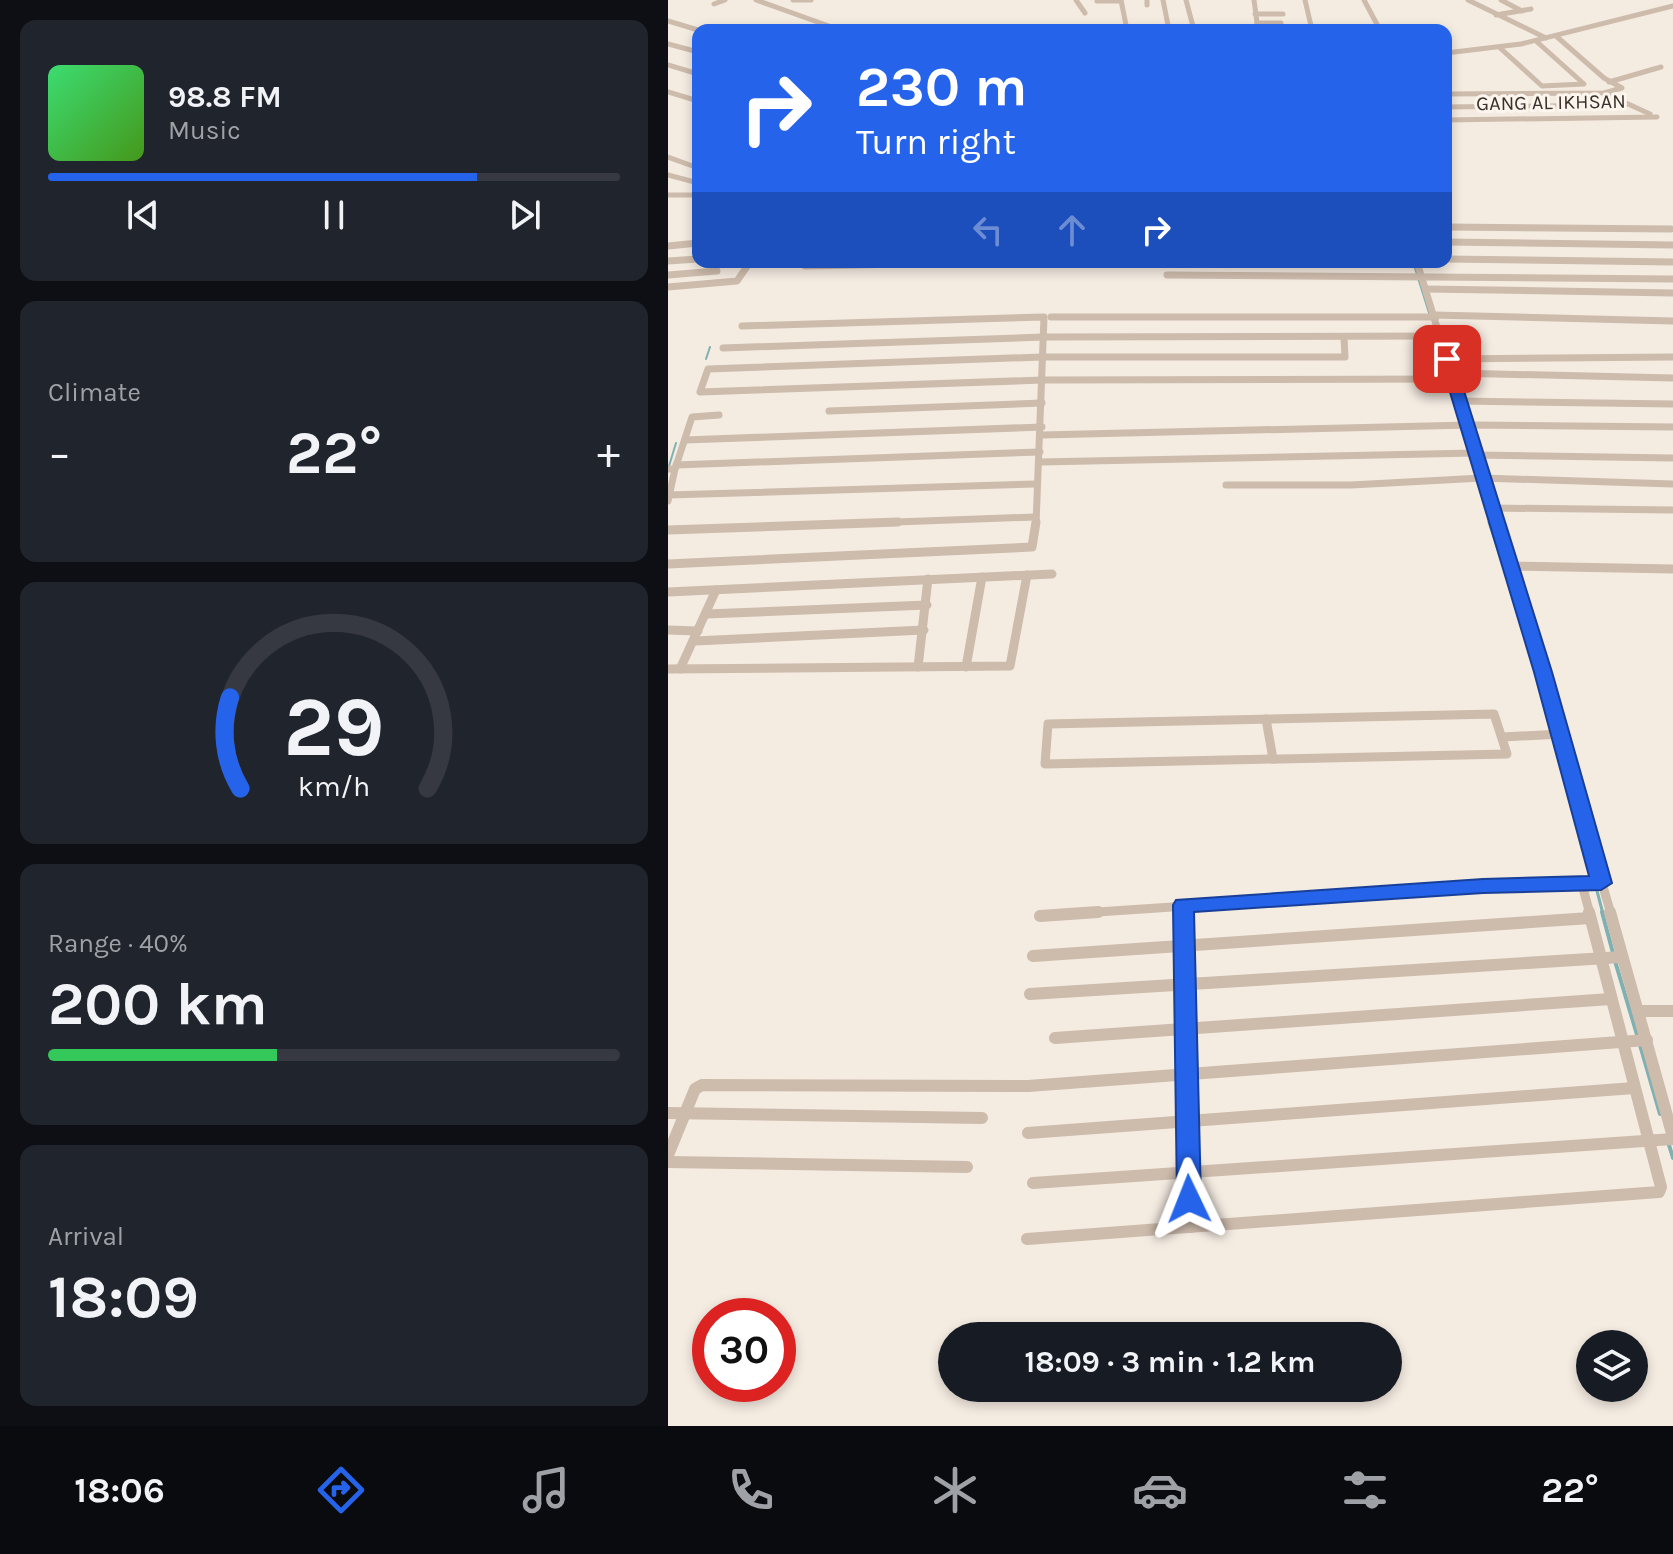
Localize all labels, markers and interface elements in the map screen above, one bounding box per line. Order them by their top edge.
text: 230 m [856,54,1027,119]
icon: right [724,56,828,160]
text: 98.8 FM [168,79,282,115]
street label: GANG AL IKHSAN [1476,90,1626,115]
text: Music [168,115,241,146]
text: Turn right [856,121,1016,163]
icon: previous [121,193,165,237]
icon: pause [312,193,356,237]
icon: next [503,193,547,237]
icon: left [966,208,1010,252]
icon: ahead [1050,208,1094,252]
icon: right [1134,208,1178,252]
pin [1413,325,1481,393]
icon: arrive [1425,337,1469,381]
text: Climate [48,377,141,408]
text: 22° [286,418,382,488]
text: − [48,428,71,479]
text: + [597,428,620,479]
text: 29 [283,679,385,776]
text: km/h [298,770,370,803]
text: Range · 40% [48,928,188,959]
text: 200 km [48,969,268,1039]
position arrow [1147,1157,1231,1241]
text: Arrival [48,1221,124,1252]
text: 18:09 [48,1262,199,1332]
speed limit sign: 30 [692,1298,796,1402]
map controls [1576,1330,1648,1402]
button: layers [1576,1330,1648,1402]
text: 18:09 · 3 min · 1.2 km [1024,1344,1316,1380]
icon: directions [313,1462,369,1518]
icon: music [518,1462,574,1518]
icon: phone [723,1462,779,1518]
icon: climate [927,1462,983,1518]
icon: car [1132,1462,1188,1518]
icon: filters [1337,1462,1393,1518]
text: 18:06 [74,1469,165,1511]
text: 22° [1541,1469,1599,1511]

